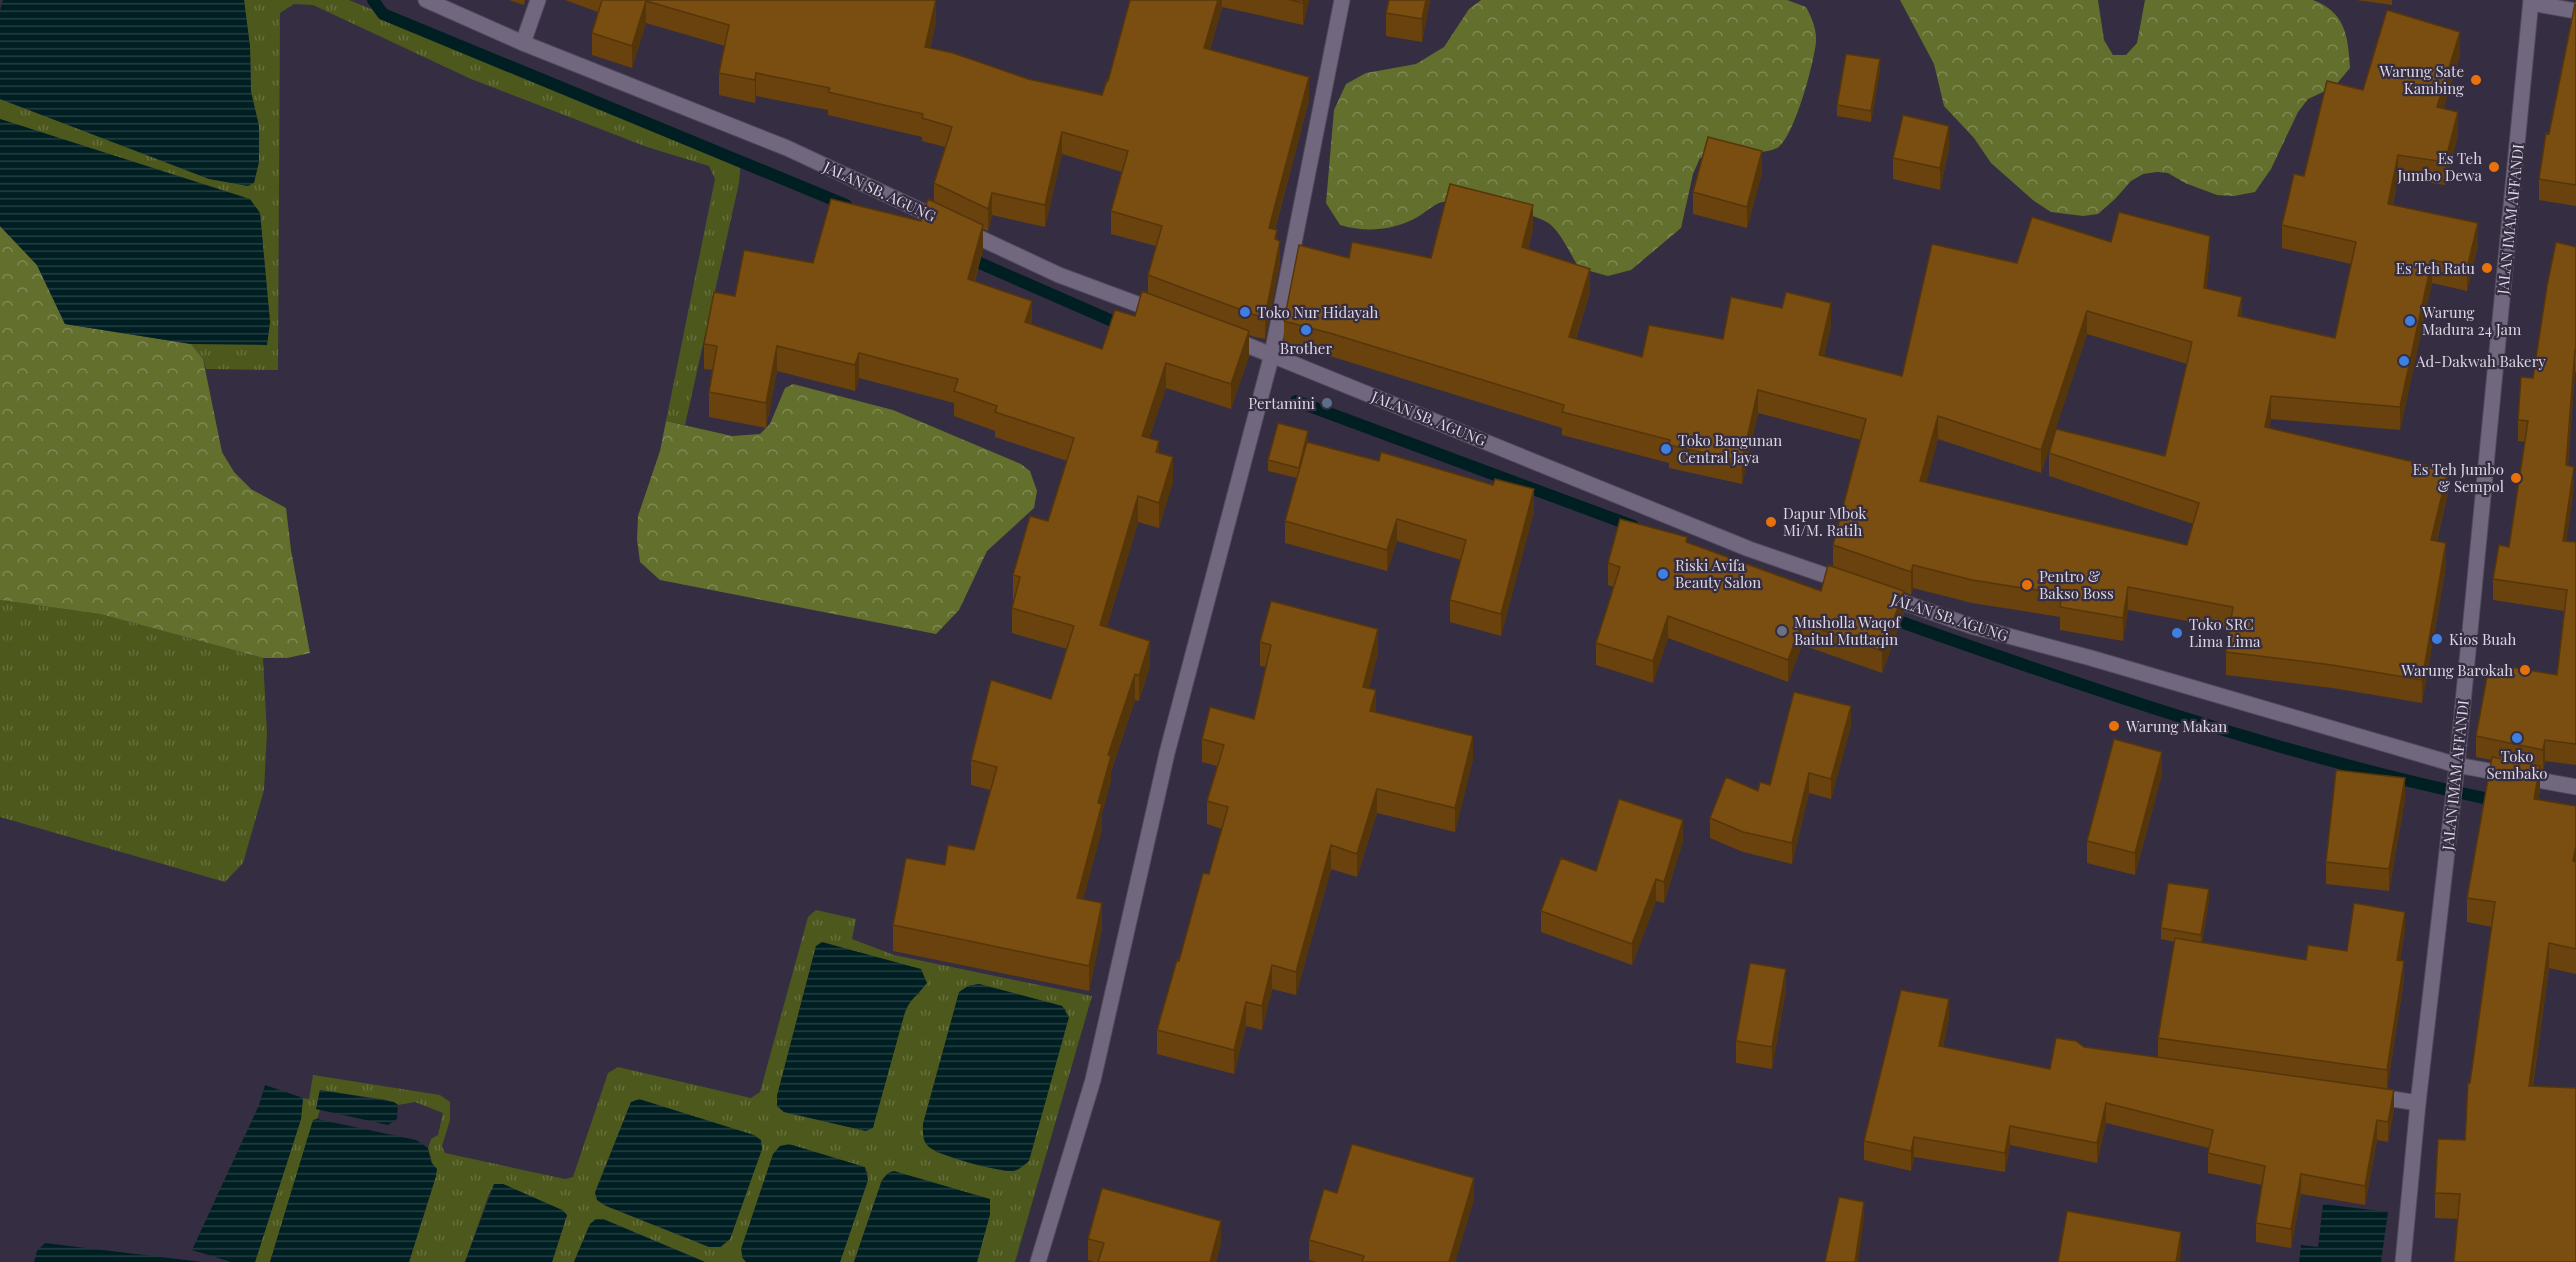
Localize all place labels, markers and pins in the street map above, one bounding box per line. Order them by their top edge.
place label: Warung Sate Kambing [2378,61,2464,98]
marker: Warung Sate Kambing [2469,73,2483,87]
place label: Es Teh Jumbo Dewa [2397,148,2483,185]
marker: Es Teh Jumbo Dewa [2487,160,2501,174]
place label: Es Teh Ratu [2396,258,2475,278]
marker: Es Teh Ratu [2480,261,2494,275]
place label: Toko Nur Hidayah [1257,302,1378,322]
place label: Warung Madura 24 Jam [2421,302,2522,339]
marker: Toko Nur Hidayah [1238,305,1252,319]
marker: Warung Madura 24 Jam [2403,314,2417,328]
marker: Brother [1299,323,1313,337]
place label: Brother [1280,338,1332,358]
place label: Ad-Dakwah Bakery [2415,351,2546,371]
marker: Ad-Dakwah Bakery [2397,354,2411,368]
place label: Pertamini [1248,393,1316,413]
marker: Pertamini [1320,396,1334,410]
place label: Toko Bangunan Central Jaya [1678,430,1782,467]
marker: Toko Bangunan Central Jaya [1659,442,1673,456]
place label: Es Teh Jumbo & Sempol [2413,459,2504,496]
marker: Es Teh Jumbo & Sempol [2509,471,2523,485]
place label: Dapur Mbok Mi/M. Ratih [1783,503,1867,540]
marker: Dapur Mbok Mi/M. Ratih [1764,515,1778,529]
place label: Riski Avifa Beauty Salon [1675,555,1761,592]
place label: Pentro & Bakso Boss [2039,566,2114,603]
marker: Riski Avifa Beauty Salon [1656,567,1670,581]
marker: Pentro & Bakso Boss [2020,578,2034,592]
place label: Musholla Waqof Baitul Muttaqin [1794,612,1901,649]
place label: Toko SRC Lima Lima [2189,614,2261,651]
marker: Musholla Waqof Baitul Muttaqin [1775,624,1789,638]
marker: Toko SRC Lima Lima [2170,626,2184,640]
place label: Kios Buah [2449,629,2516,649]
marker: Kios Buah [2430,632,2444,646]
place label: Warung Barokah [2400,660,2513,680]
marker: Warung Barokah [2518,663,2532,677]
place label: Warung Makan [2125,716,2227,736]
marker: Warung Makan [2107,719,2121,733]
marker: Toko Sembako [2510,731,2524,745]
place label: Toko Sembako [2487,746,2547,783]

